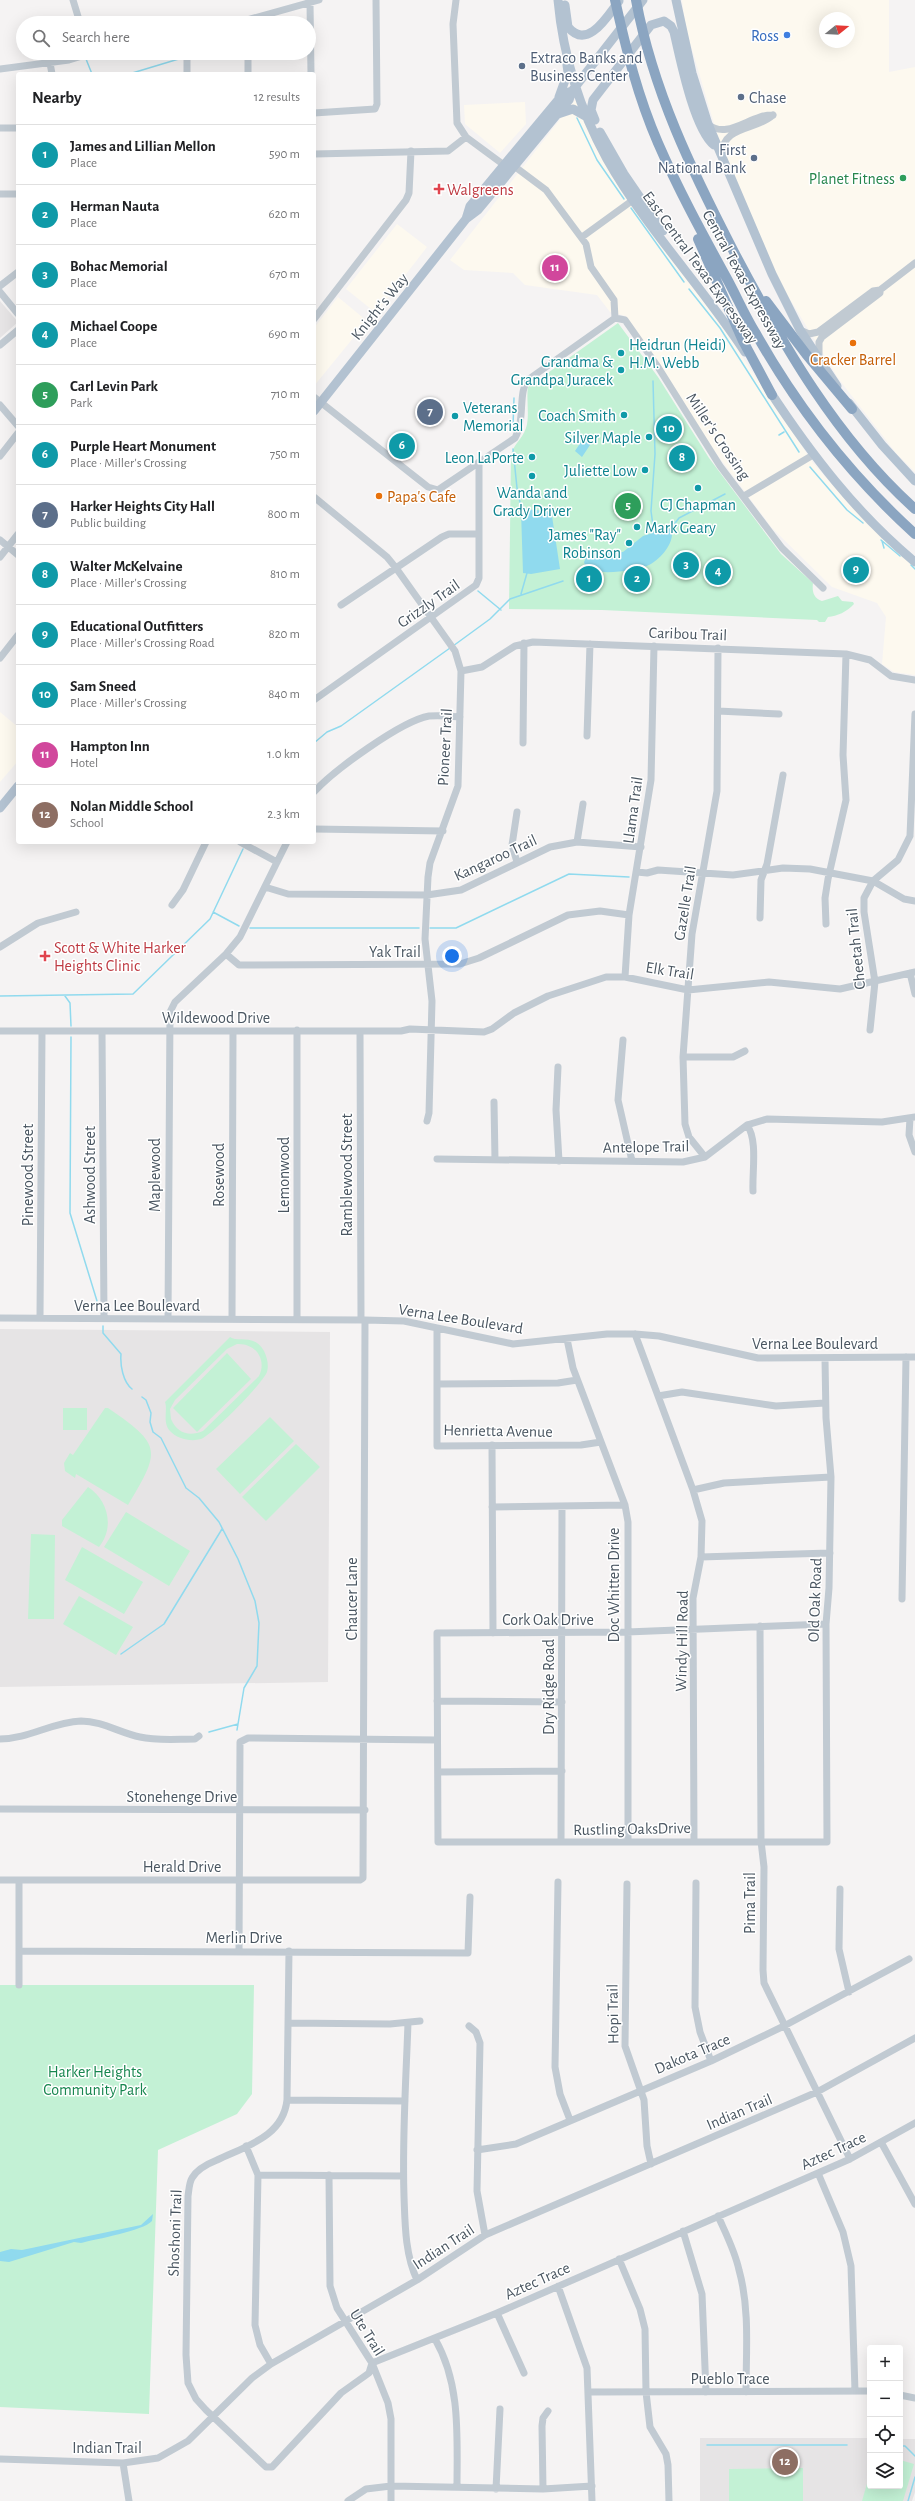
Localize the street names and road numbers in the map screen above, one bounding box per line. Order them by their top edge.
street label: East Central Texas Expressway [639,187,763,347]
street label: Central Texas Expressway [699,206,791,352]
street label: Knight's Way [348,270,412,344]
street label: Miller's Crossing [683,390,753,483]
street label: Grizzly Trail [395,577,463,632]
street label: Caribou Trail [648,625,727,643]
street label: Pioneer Trail [435,708,455,786]
street label: Llama Trail [620,775,646,845]
street label: Kangaroo Trail [452,832,539,884]
street label: Gazelle Trail [671,865,699,942]
street label: Cheetah Trail [844,907,868,990]
street label: Yak Trail [369,944,421,960]
street label: Elk Trail [645,959,695,983]
street label: Wildewood Drive [162,1010,270,1026]
street label: Ramblewood Street [339,1113,355,1237]
street label: Pinewood Street [20,1124,36,1226]
street label: Ashwood Street [82,1126,98,1224]
street label: Lemonwood [276,1137,292,1213]
street label: Maplewood [147,1138,163,1212]
street label: Antelope Trail [603,1138,689,1156]
street label: Rosewood [211,1143,227,1207]
street label: Verna Lee Boulevard [74,1298,200,1314]
street label: Verna Lee Boulevard [397,1301,524,1337]
street label: Verna Lee Boulevard [752,1336,878,1352]
street label: Henrietta Avenue [443,1422,553,1440]
street label: Doc Whitten Drive [606,1528,622,1642]
street label: Chaucer Lane [344,1557,360,1641]
street label: Old Oak Road [806,1558,824,1642]
street label: Windy Hill Road [673,1590,692,1692]
street label: Cork Oak Drive [502,1612,594,1628]
street label: Dry Ridge Road [541,1639,558,1735]
street label: Stonehenge Drive [127,1789,237,1805]
street label: Rustling OaksDrive [573,1820,691,1838]
street label: Herald Drive [143,1859,221,1875]
street label: Pima Trail [742,1872,758,1934]
street label: Merlin Drive [206,1930,282,1946]
street label: Hopi Trail [604,1984,622,2044]
street label: Dakota Trace [652,2031,733,2077]
street label: Indian Trail [704,2091,775,2133]
street label: Aztec Trace [798,2129,868,2173]
street label: Shoshoni Trail [165,2189,185,2277]
street label: Indian Trail [410,2221,477,2273]
street label: Aztec Trace [502,2259,572,2302]
street label: Ute Trail [347,2306,388,2359]
street label: Pueblo Trace [690,2371,770,2387]
street label: Indian Trail [72,2440,142,2456]

